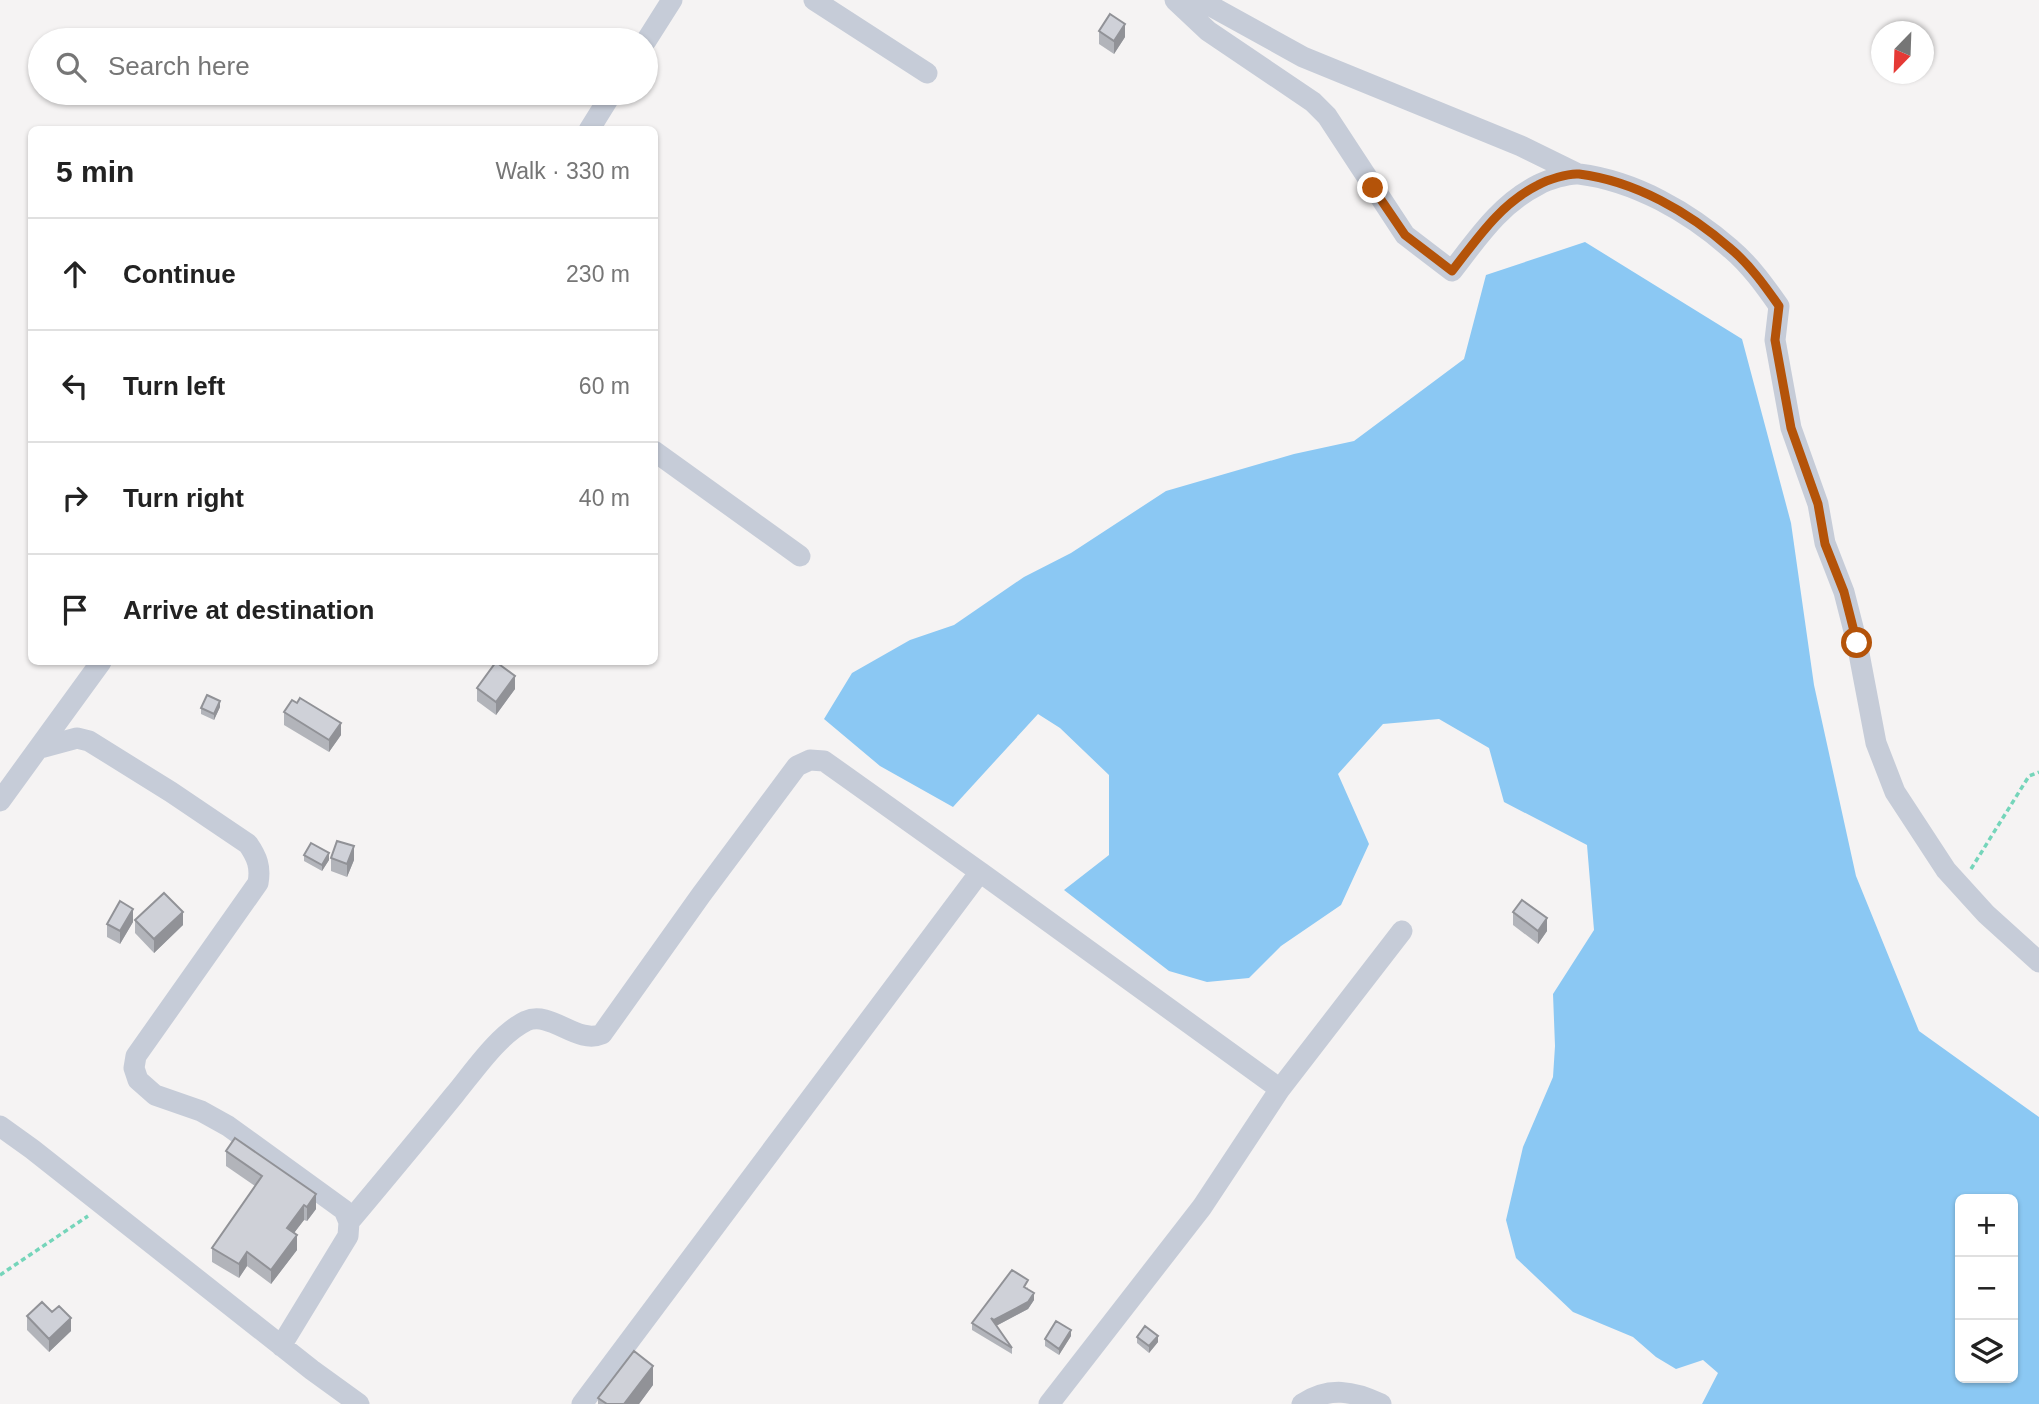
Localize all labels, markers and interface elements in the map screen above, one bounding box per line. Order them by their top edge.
north arrow [1871,21,1934,84]
search box [28,28,658,105]
icon: search [52,48,90,86]
text: Search here [108,51,250,81]
text: 5 min [56,155,134,188]
text: Walk · 330 m [495,158,630,184]
route end [1357,172,1388,203]
icon: ahead [56,255,94,293]
text: Continue [123,259,236,289]
text: 230 m [566,261,630,287]
icon: left [56,367,94,405]
text: Turn left [123,371,225,401]
text: 60 m [579,373,630,399]
icon: right [56,479,94,517]
text: Turn right [123,483,244,513]
text: 40 m [579,485,630,511]
icon: arrive [56,591,94,629]
text: Arrive at destination [123,595,374,625]
route start [1841,627,1872,658]
map controls [1955,1194,2018,1383]
button: + [1955,1194,2018,1257]
button: − [1955,1257,2018,1320]
button: layers [1955,1320,2018,1383]

